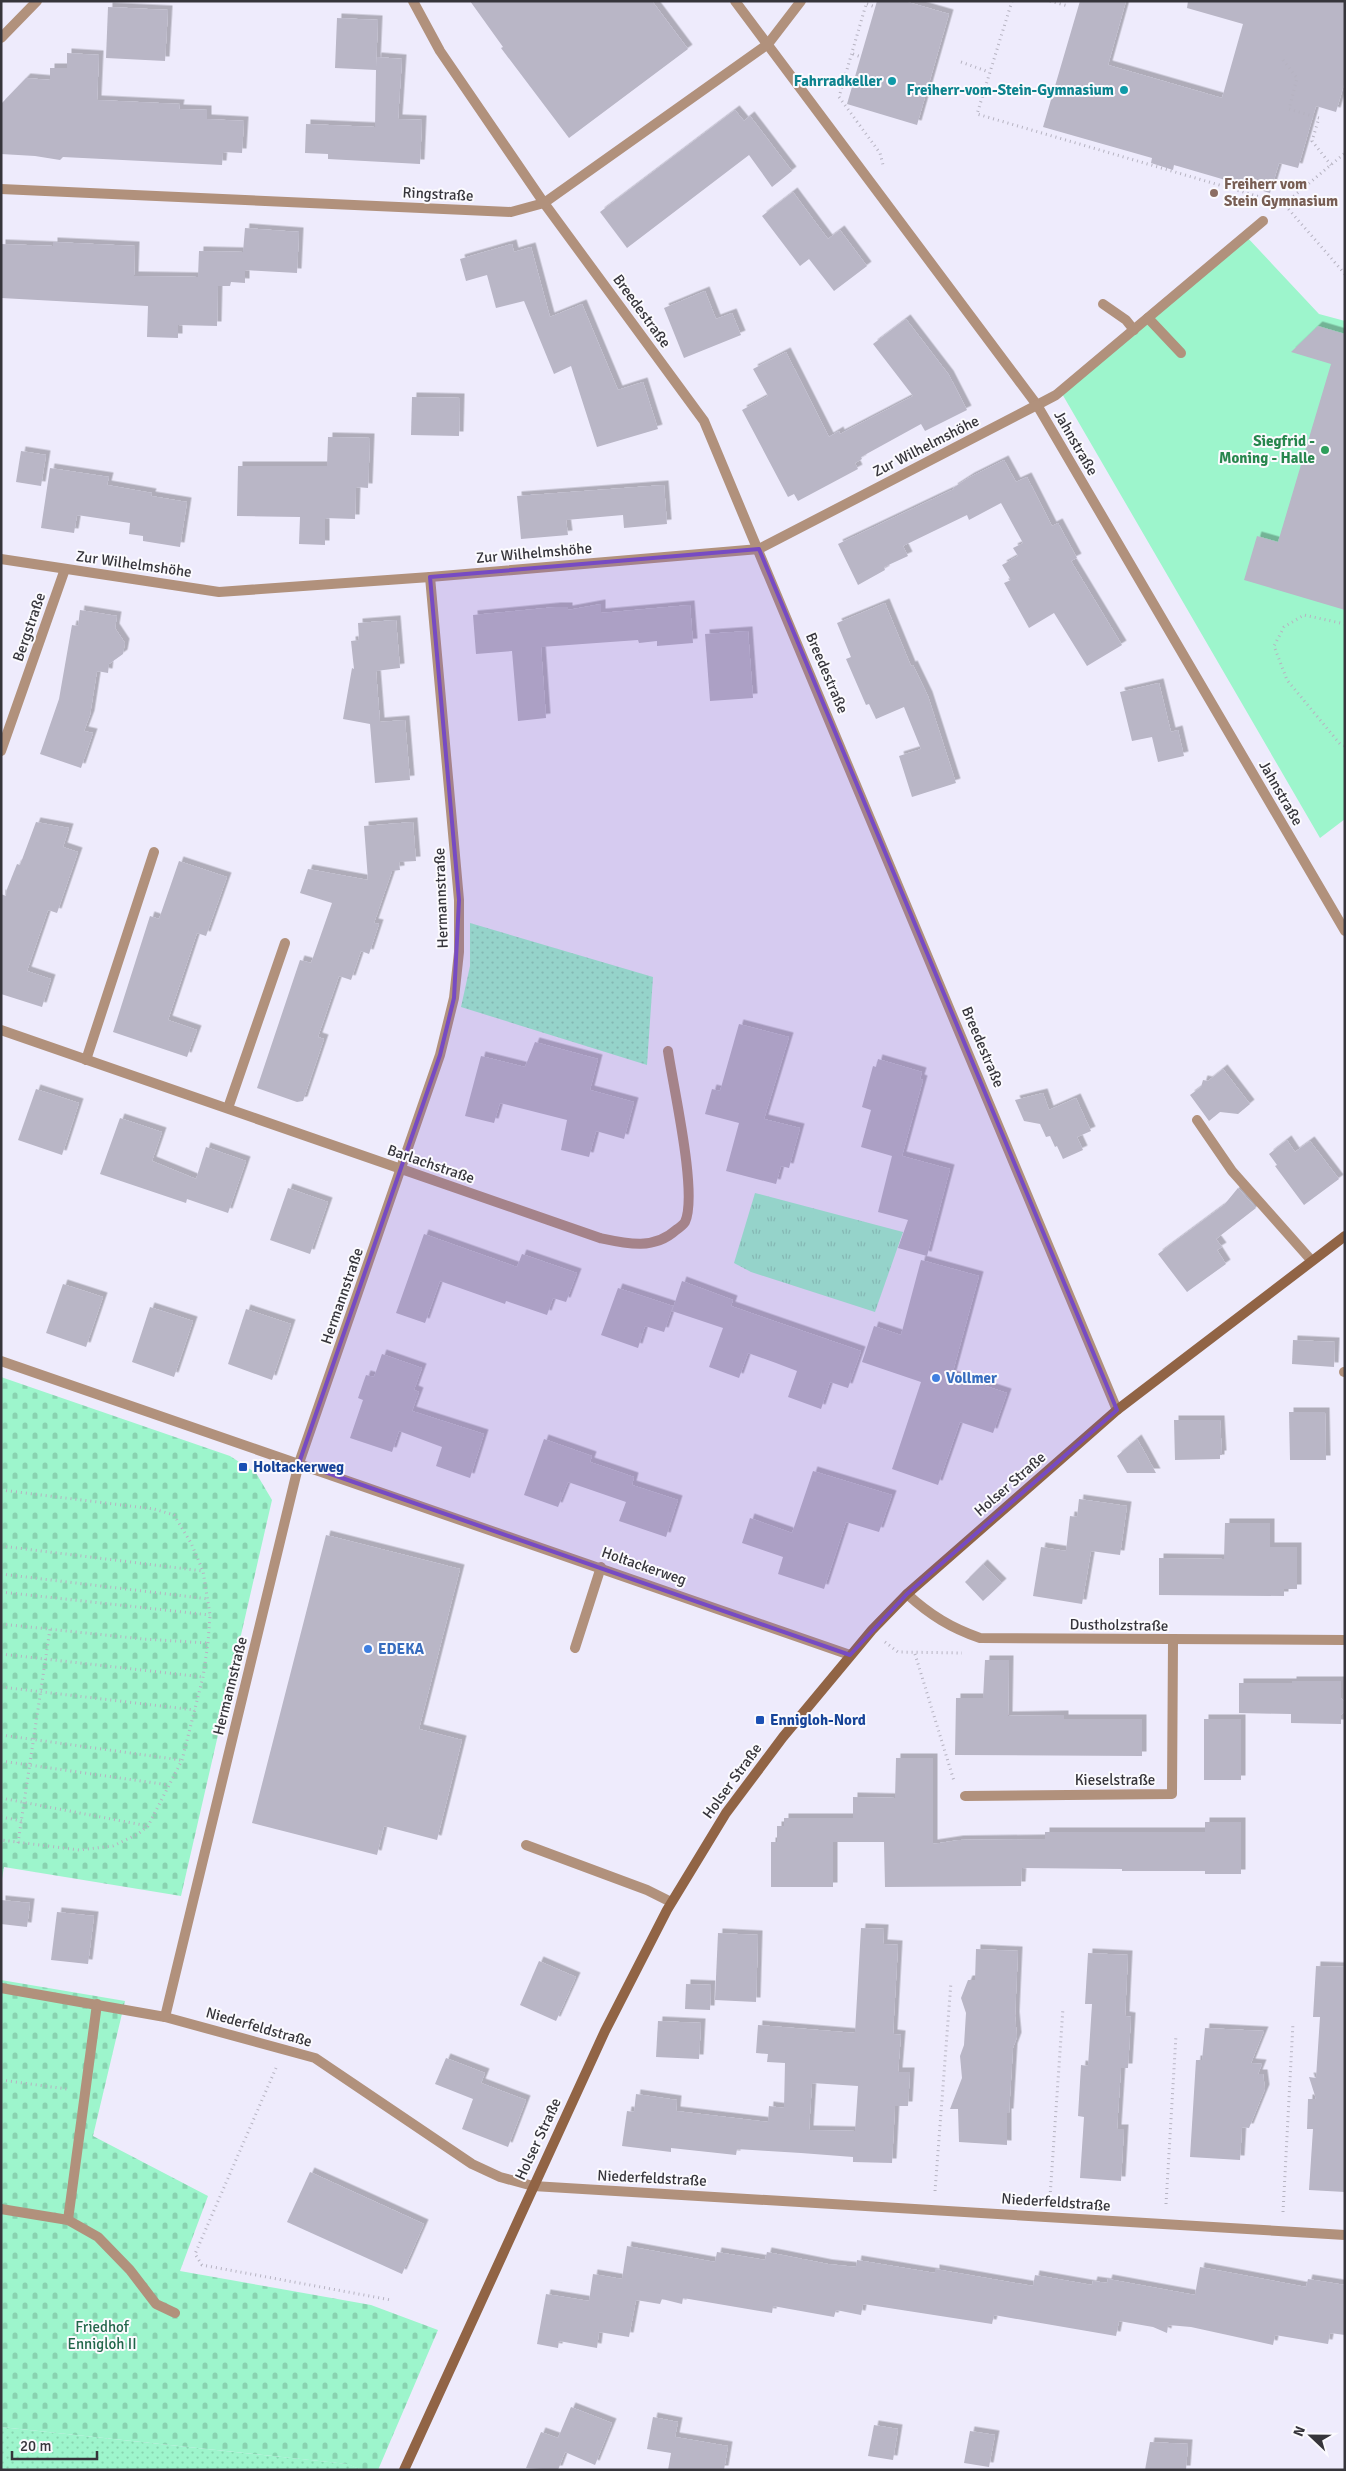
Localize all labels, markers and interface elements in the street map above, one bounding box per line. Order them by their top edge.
place label: Fahrradkeller [794,72,882,90]
marker: Fahrradkeller [886,75,898,87]
place label: Freiherr-vom-Stein-Gymnasium [907,81,1114,99]
marker: Freiherr-vom-Stein-Gymnasium [1118,84,1130,96]
place label: Freiherr vom Stein Gymnasium [1224,175,1338,210]
street label: Ringstraße [402,183,474,205]
marker: Freiherr vom Stein Gymnasium [1208,187,1220,199]
street label: Breedestraße [609,271,675,351]
street label: Jahnstraße [1050,407,1102,479]
street label: Zur Wilhelmshöhe [870,412,982,480]
place label: Siegfrid - Moning - Halle [1219,432,1315,467]
marker: Siegfrid - Moning - Halle [1319,444,1331,456]
street label: Zur Wilhelmshöhe [475,539,593,567]
street label: Zur Wilhelmshöhe [75,547,193,581]
street label: Bergstraße [9,590,49,664]
street label: Breedestraße [802,630,852,716]
street label: Jahnstraße [1255,757,1307,829]
street label: Hermannstraße [430,847,452,949]
street label: Breedestraße [958,1004,1008,1090]
street label: Barlachstraße [385,1141,477,1187]
street label: Hermannstraße [317,1245,367,1347]
place label: Vollmer [946,1369,997,1387]
marker: Vollmer [930,1372,942,1384]
street label: Holser Straße [971,1448,1049,1520]
place label: Holtackerweg [253,1458,344,1476]
marker: Holtackerweg [237,1461,249,1473]
street label: Holtackerweg [599,1543,689,1589]
street label: Dustholzstraße [1069,1615,1169,1635]
street label: Hermannstraße [209,1635,251,1737]
place label: EDEKA [378,1640,425,1658]
marker: EDEKA [362,1643,374,1655]
place label: Ennigloh-Nord [770,1711,866,1729]
marker: Ennigloh-Nord [754,1714,766,1726]
street label: Holser Straße [699,1740,765,1822]
street label: Kieselstraße [1075,1771,1155,1789]
street label: Niederfeldstraße [204,2003,314,2051]
street label: Holser Straße [511,2095,565,2183]
street label: Niederfeldstraße [597,2166,707,2190]
street label: Niederfeldstraße [1001,2189,1111,2215]
park label: Friedhof Ennigloh II [67,2318,137,2353]
north arrow [1286,2411,1336,2461]
text: N [1290,2424,1309,2439]
scale bar [12,2428,98,2460]
text: 20 m [20,2437,51,2455]

